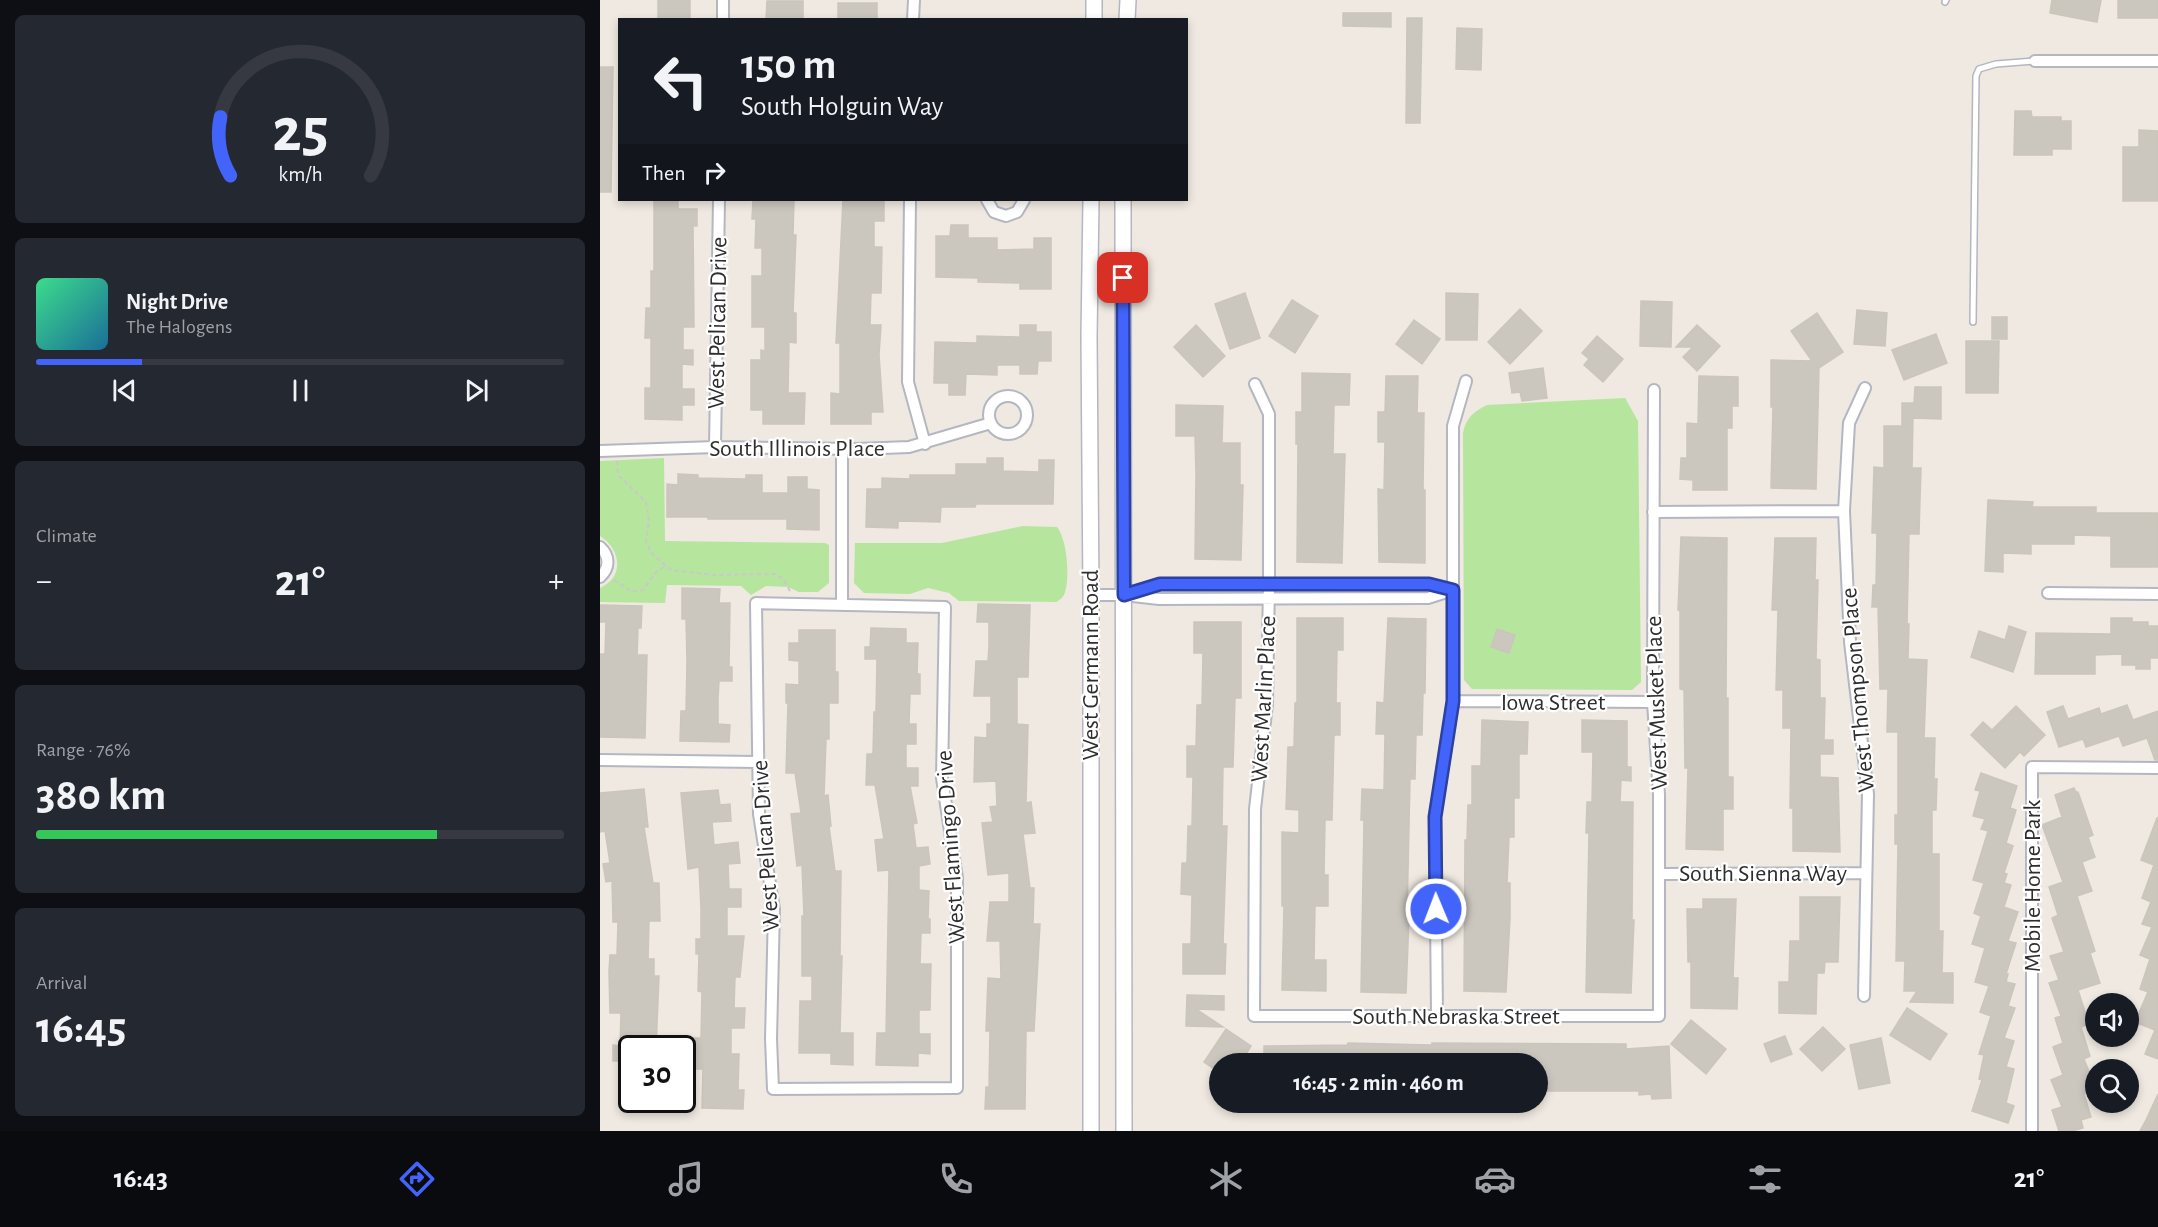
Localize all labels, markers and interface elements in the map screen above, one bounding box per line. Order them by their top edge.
icon: left [642,42,720,120]
text: 150 m [741,44,836,86]
text: South Holguin Way [741,93,943,120]
text: 25 [272,100,328,162]
icon: right [698,156,731,189]
text: Then [642,162,686,184]
text: km/h [278,164,322,185]
street label: West Pelican Drive [704,237,732,409]
pin [1097,252,1148,303]
icon: arrive [1106,261,1139,294]
text: Night Drive [126,291,228,313]
text: The Halogens [126,317,232,337]
icon: previous [108,374,141,407]
icon: pause [284,374,317,407]
icon: next [460,374,493,407]
street label: South Illinois Place [709,437,885,461]
text: Climate [36,526,97,546]
text: 21° [275,559,325,604]
text: − [36,565,52,598]
text: + [548,565,564,598]
street label: West Germann Road [1079,570,1103,760]
street label: West Thompson Place [1837,587,1879,793]
street label: West Marlin Place [1248,615,1280,783]
street label: West Musket Place [1642,615,1672,791]
street label: Iowa Street [1501,691,1606,715]
text: Range · 76% [36,740,130,760]
street label: West Flamingo Drive [932,749,970,944]
street label: West Pelican Drive [748,759,784,933]
text: 380 km [36,773,166,818]
street label: Mobile Home Park [2021,800,2045,972]
street label: South Sienna Way [1679,862,1847,886]
position arrow [1404,877,1468,941]
text: Arrival [36,973,87,993]
map controls [2085,993,2139,1113]
button: sound [2085,993,2139,1047]
street label: South Nebraska Street [1352,1005,1560,1029]
text: 16:45 [36,1006,126,1051]
speed limit sign: 30 [618,1035,696,1113]
button: search [2085,1059,2139,1113]
text: 16:45 · 2 min · 460 m [1293,1072,1464,1094]
icon: directions [396,1158,438,1200]
icon: music [665,1158,707,1200]
icon: phone [935,1158,977,1200]
icon: climate [1205,1158,1247,1200]
icon: car [1474,1158,1516,1200]
icon: filters [1744,1158,1786,1200]
text: 16:43 [114,1165,168,1192]
text: 21° [2014,1165,2044,1192]

